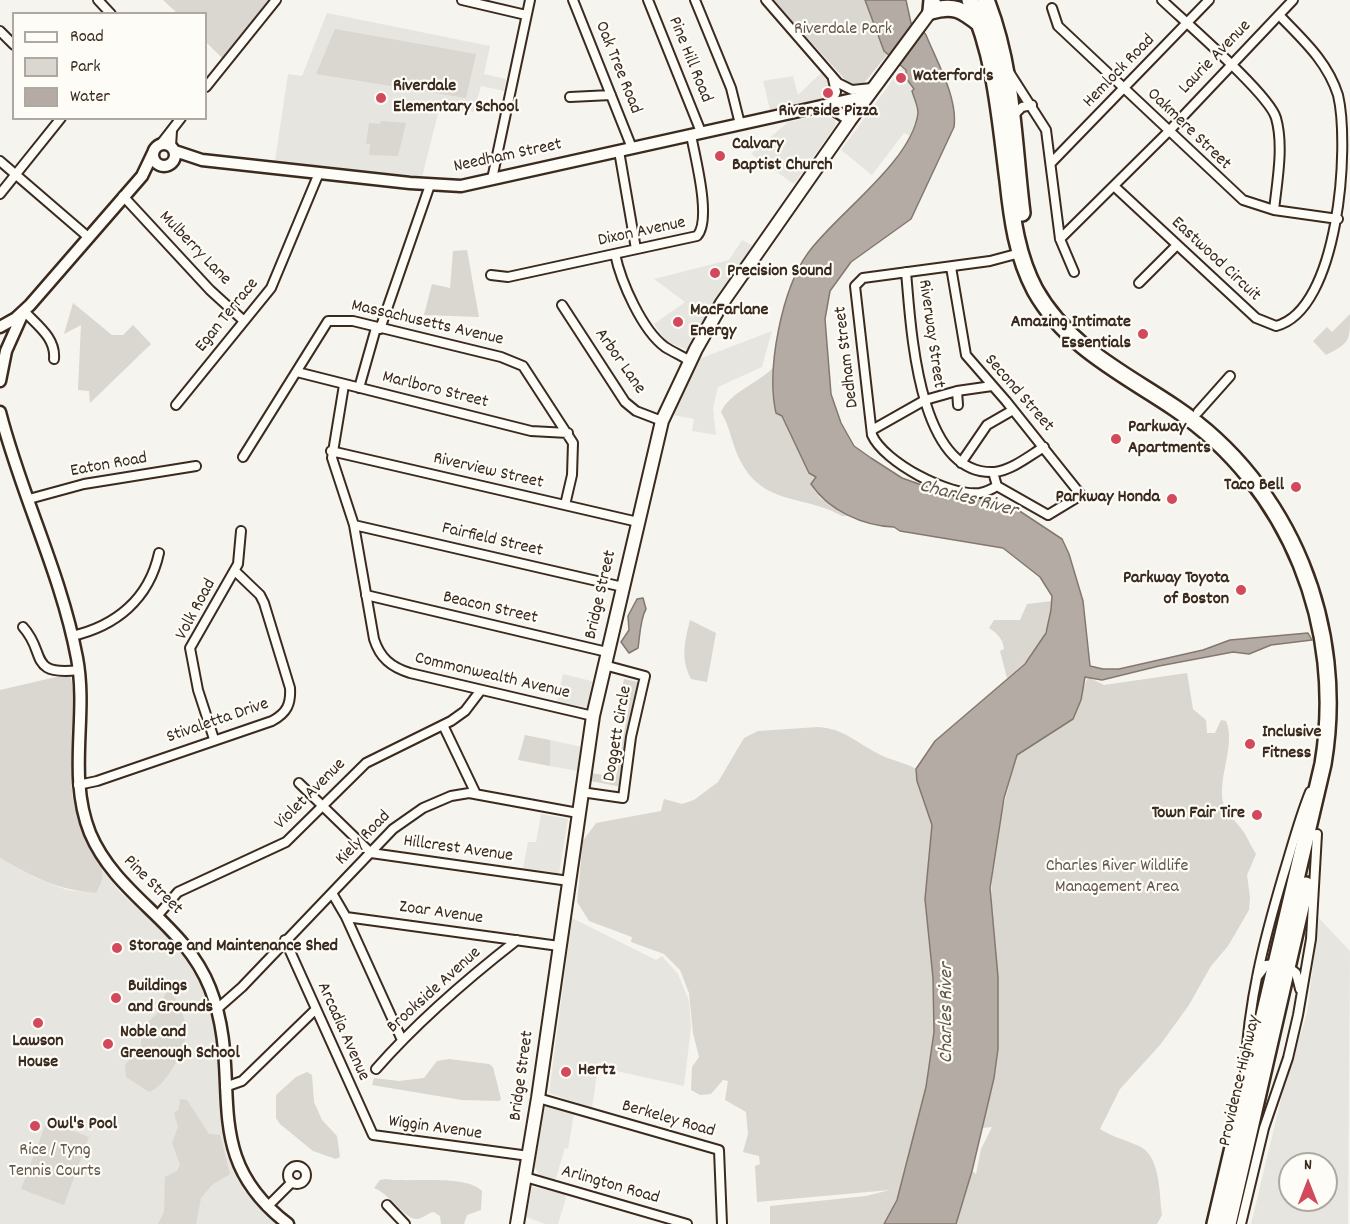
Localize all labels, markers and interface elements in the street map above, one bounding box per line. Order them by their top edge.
legend [12,12,207,120]
street label: Pine Hill Road [662,14,716,106]
street label: Laurie Avenue [1175,16,1257,100]
street label: Oak Tree Road [589,19,645,117]
park label: Riverdale Park [794,20,892,42]
text: Road [70,25,104,50]
street label: Hemlock Road [1080,31,1160,113]
text: Park [70,55,101,80]
place label: Waterford's [913,67,994,89]
marker: Waterford's [894,71,908,85]
place label: Riverdale Elementary School [393,77,519,119]
street label: Oakmere Street [1141,84,1235,176]
text: Water [70,85,110,110]
marker: Riverside Pizza [821,86,835,100]
marker: Riverdale Elementary School [374,91,388,105]
place label: Riverside Pizza [778,102,878,124]
street label: Needham Street [452,135,564,179]
place label: Calvary Baptist Church [732,135,833,178]
marker: Calvary Baptist Church [713,149,727,163]
street label: Mulberry Lane [153,207,235,291]
street label: Dixon Avenue [596,213,688,253]
street label: Eastwood Circuit [1166,213,1264,307]
place label: Precision Sound [727,262,832,284]
marker: Precision Sound [708,266,722,280]
street label: Egan Terrace [192,275,264,357]
street label: Riverway Street [912,278,948,390]
street label: Massachusetts Avenue [349,296,505,352]
place label: MacFarlane Energy [690,301,768,344]
street label: Dedham Street [831,305,865,409]
place label: Amazing Intimate Essentials [1011,313,1131,356]
marker: MacFarlane Energy [671,315,685,329]
street label: Arbor Lane [589,325,649,399]
marker: Amazing Intimate Essentials [1136,327,1150,341]
street label: Second Street [978,351,1058,437]
street label: Marlboro Street [380,367,490,415]
place label: Parkway Apartments [1128,418,1211,460]
marker: Parkway Apartments [1109,432,1123,446]
street label: Eaton Road [69,449,149,483]
street label: Riverview Street [431,449,545,495]
water label: Charles River [916,475,1020,525]
place label: Taco Bell [1224,476,1284,498]
marker: Taco Bell [1289,480,1303,494]
place label: Parkway Honda [1055,488,1160,510]
marker: Parkway Honda [1165,492,1179,506]
street label: Fairfield Street [439,519,545,563]
street label: Bridge Street [581,548,623,642]
place label: Parkway Toyota of Boston [1123,569,1229,612]
street label: Volk Road [172,576,222,644]
marker: Parkway Toyota of Boston [1234,583,1248,597]
street label: Beacon Street [441,588,539,630]
street label: Commonwealth Avenue [412,649,572,705]
street label: Doggett Circle [600,685,638,783]
street label: Stivaletta Drive [164,694,272,750]
place label: Inclusive Fitness [1262,723,1321,766]
marker: Inclusive Fitness [1243,737,1257,751]
street label: Violet Avenue [271,755,351,835]
place label: Town Fair Tire [1152,804,1245,826]
street label: Kiely Road [332,807,396,871]
marker: Town Fair Tire [1250,808,1264,822]
street label: Hillcrest Avenue [402,832,514,868]
street label: Pine Street [118,852,186,920]
park label: Charles River Wildlife Management Area [1046,857,1188,900]
street label: Zoar Avenue [398,897,484,931]
place label: Storage and Maintenance Shed [129,937,338,959]
marker: Storage and Maintenance Shed [110,941,124,955]
street label: Brookside Avenue [383,943,487,1039]
water label: Charles River [936,963,960,1063]
place label: Buildings and Grounds [128,977,213,1020]
street label: Arcadia Avenue [311,979,373,1085]
marker: Buildings and Grounds [109,991,123,1005]
street label: Providence Highway [1215,1013,1267,1149]
marker: Lawson House [31,1016,45,1030]
place label: Noble and Greenough School [120,1023,240,1066]
street label: Bridge Street [506,1030,540,1122]
place label: Lawson House [12,1032,64,1074]
marker: Noble and Greenough School [101,1037,115,1051]
place label: Hertz [578,1061,615,1083]
marker: Hertz [559,1065,573,1079]
street label: Berkeley Road [619,1096,717,1144]
street label: Wiggin Avenue [387,1112,483,1146]
place label: Owl's Pool [47,1115,117,1137]
marker: Owl's Pool [28,1119,42,1133]
park label: Rice / Tyng Tennis Courts [9,1141,101,1184]
north arrow [1278,1152,1338,1212]
text: N [1304,1154,1312,1177]
street label: Arlington Road [558,1162,662,1210]

